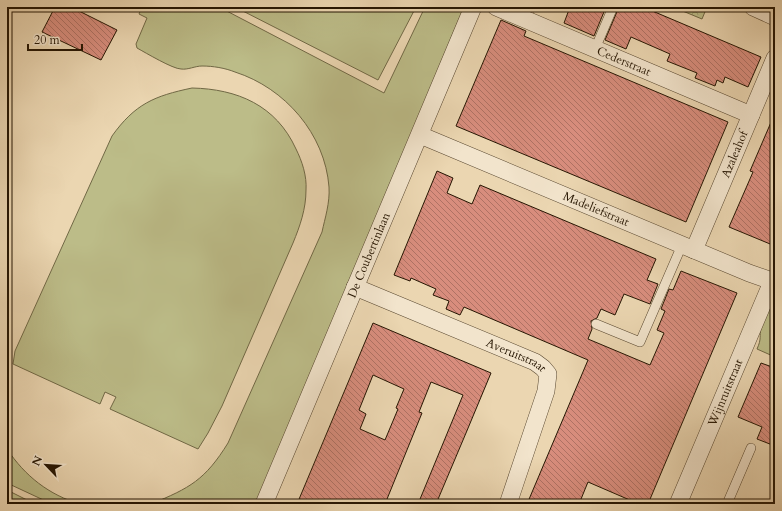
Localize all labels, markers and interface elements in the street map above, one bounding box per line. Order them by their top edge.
scale bar [28,26,82,52]
text: 20 m [34,32,61,48]
street label: Cederstraat [595,43,654,80]
street label: Azaleahof [717,126,752,180]
street label: Madeliefstraat [561,188,632,230]
street label: De Coubertinlaan [344,210,394,300]
street label: Averuitstraat [484,334,551,375]
street label: Wijnruitstraat [704,356,747,429]
north arrow [26,445,66,485]
text: N [29,453,46,468]

